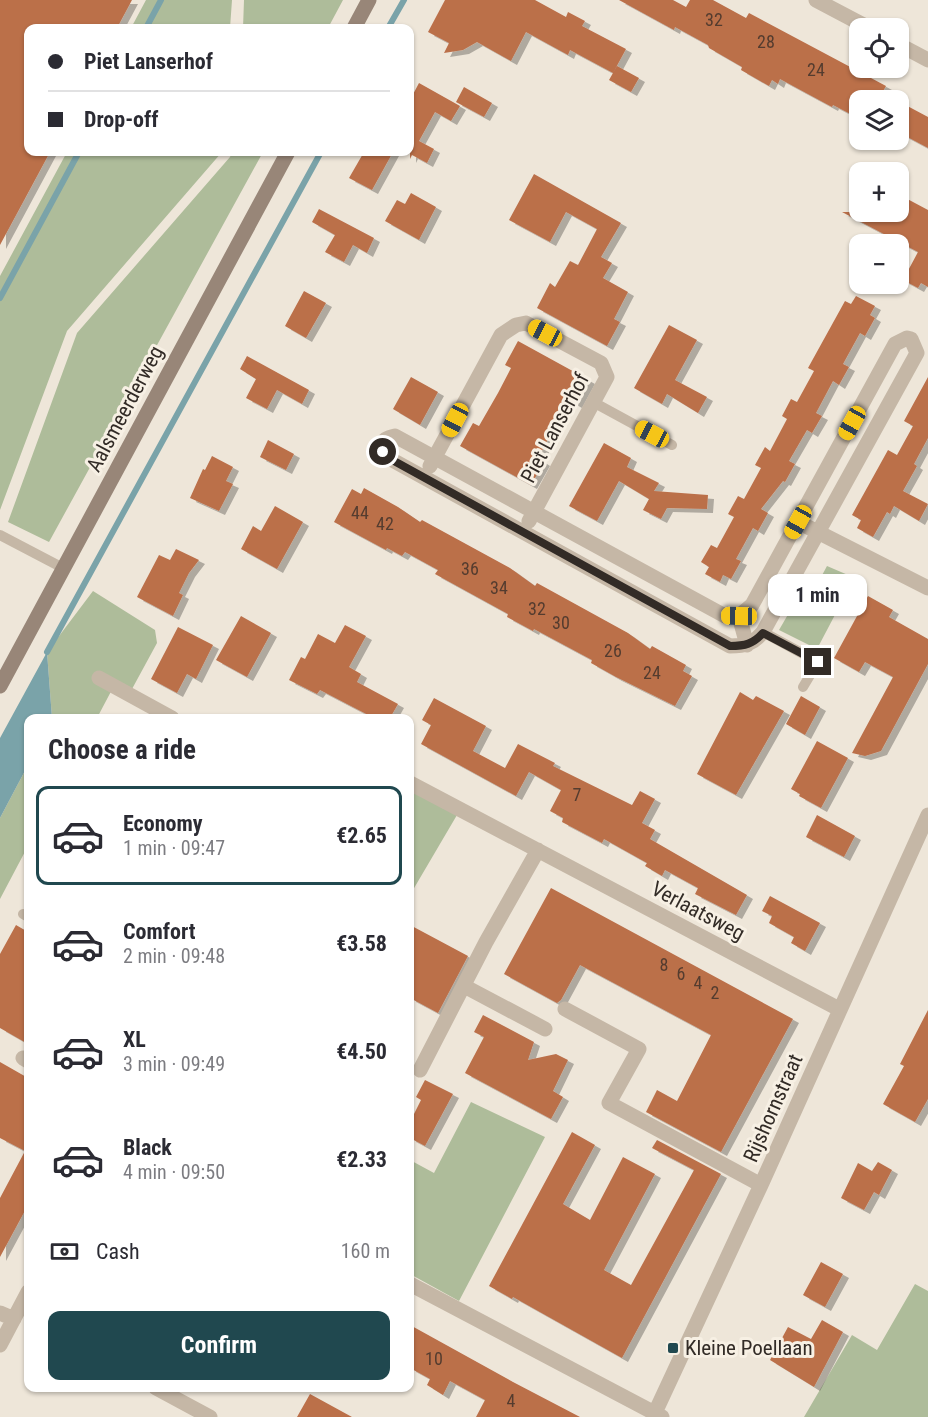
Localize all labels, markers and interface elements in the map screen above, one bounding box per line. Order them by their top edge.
house number: 32 [705,9,723,30]
map controls [849,18,909,294]
button: locate [849,18,909,78]
house number: 28 [757,31,775,52]
text: Piet Lanserhof [84,49,213,74]
house number: 24 [807,59,825,80]
button: layers [849,90,909,150]
text: Drop-off [84,107,158,132]
button: + [849,162,909,222]
button: − [849,234,909,294]
car [525,317,565,349]
street label: Aalsmeerderweg [82,342,168,476]
street label: Piet Lanserhof [516,369,594,487]
car [439,400,471,440]
car [835,403,869,443]
car [632,418,672,450]
route start [369,438,396,465]
house number: 44 [351,502,369,523]
car [781,502,815,542]
house number: 42 [376,513,394,534]
house number: 36 [461,558,479,579]
callout: 1 min [768,575,868,617]
house number: 34 [490,577,508,598]
text: 1 min [795,583,840,607]
house number: 32 [528,598,546,619]
car [721,607,757,625]
house number: 30 [552,612,570,633]
house number: 26 [604,640,622,661]
route end [804,648,831,675]
house number: 24 [643,662,661,683]
text: Choose a ride [48,734,196,766]
house number: 7 [573,784,582,805]
icon: car [51,809,105,863]
text: Economy [123,811,203,836]
text: €2.65 [336,823,387,848]
text: 1 min · 09:47 [123,836,225,860]
street label: Verlaatsweg [647,876,749,946]
icon: car [51,917,105,971]
text: Comfort [123,919,196,944]
text: €3.58 [336,931,387,956]
text: 2 min · 09:48 [123,944,225,968]
house number: 8 [660,954,668,975]
house number: 6 [677,963,685,984]
house number: 4 [694,972,703,993]
house number: 2 [711,982,720,1003]
icon: car [51,1025,105,1079]
text: XL [123,1027,146,1052]
text: €4.50 [336,1039,387,1064]
street label: Rijshornstraat [739,1050,807,1166]
text: 3 min · 09:49 [123,1052,225,1076]
icon: car [51,1133,105,1187]
text: Black [123,1135,172,1160]
text: €2.33 [336,1147,387,1172]
text: 4 min · 09:50 [123,1160,225,1184]
icon: cash [48,1235,81,1268]
text: Cash [96,1239,140,1264]
text: 160 m [341,1239,390,1263]
button: Confirm [48,1311,390,1380]
place label: Kleine Poellaan [685,1336,813,1360]
marker: Kleine Poellaan [666,1341,680,1355]
house number: 10 [425,1348,443,1369]
house number: 4 [507,1390,516,1411]

